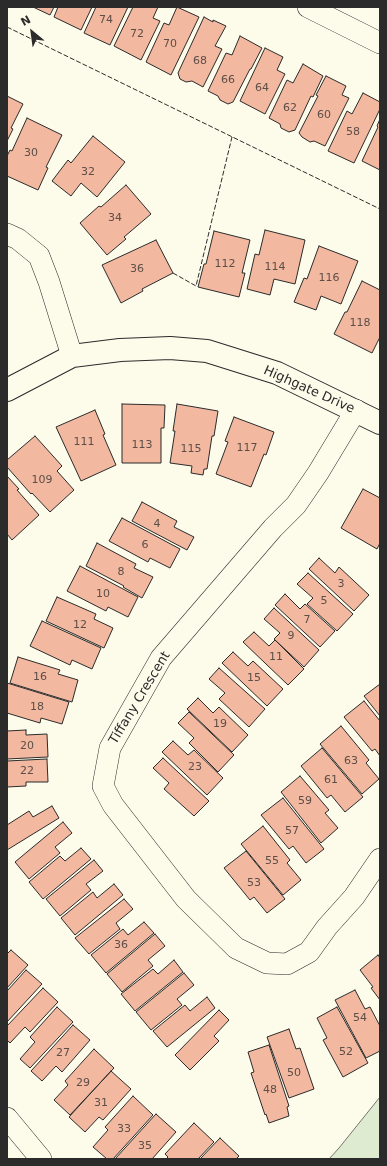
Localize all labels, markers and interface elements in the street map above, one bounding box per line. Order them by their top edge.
north arrow [12,12,52,52]
text: N [19,13,33,29]
house number: 74 [99,13,113,27]
house number: 72 [130,27,144,41]
house number: 70 [163,37,177,51]
house number: 68 [193,54,207,68]
house number: 66 [221,73,235,87]
house number: 64 [255,81,269,95]
house number: 62 [283,101,297,115]
house number: 60 [317,108,331,122]
house number: 58 [346,125,360,139]
house number: 30 [24,146,38,160]
house number: 32 [81,165,95,179]
house number: 34 [108,211,122,225]
house number: 112 [215,257,235,271]
house number: 114 [265,260,285,274]
house number: 36 [130,262,144,276]
house number: 116 [319,271,339,285]
house number: 118 [350,316,370,330]
street label: Highgate Drive [261,363,357,417]
house number: 111 [74,435,94,449]
house number: 113 [132,438,152,452]
house number: 117 [237,441,257,455]
house number: 115 [181,442,201,456]
house number: 109 [32,473,52,487]
house number: 4 [154,517,160,531]
house number: 6 [142,538,148,552]
house number: 8 [118,565,124,579]
house number: 3 [338,577,344,591]
house number: 10 [96,587,110,601]
house number: 5 [321,594,327,608]
house number: 7 [304,613,310,627]
house number: 12 [73,618,87,632]
house number: 9 [288,629,294,643]
street label: Tiffany Crescent [106,649,174,747]
house number: 11 [269,650,283,664]
house number: 16 [33,670,47,684]
house number: 15 [247,671,261,685]
house number: 18 [30,700,44,714]
house number: 19 [213,717,227,731]
house number: 20 [20,739,34,753]
house number: 63 [344,754,358,768]
house number: 23 [188,760,202,774]
house number: 22 [20,764,34,778]
house number: 61 [324,773,338,787]
house number: 59 [298,794,312,808]
house number: 57 [285,824,299,838]
house number: 55 [265,854,279,868]
house number: 53 [247,876,261,890]
house number: 36 [114,938,128,952]
house number: 54 [353,1011,367,1025]
house number: 52 [339,1045,353,1059]
house number: 27 [56,1046,70,1060]
house number: 50 [287,1066,301,1080]
house number: 29 [76,1076,90,1090]
house number: 48 [263,1083,277,1097]
house number: 31 [94,1096,108,1110]
house number: 33 [117,1122,131,1136]
house number: 35 [138,1139,152,1153]

